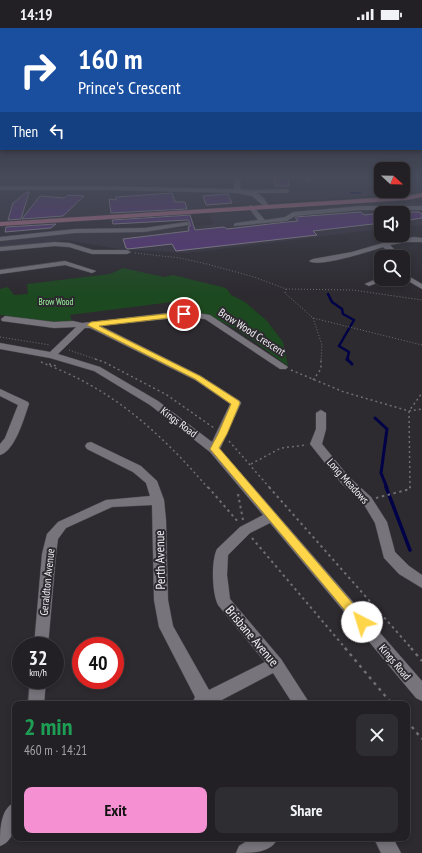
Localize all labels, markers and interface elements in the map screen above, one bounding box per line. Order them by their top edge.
text: 14:19 [20,5,52,24]
text: 160 m [78,40,142,77]
icon: right [12,44,64,96]
text: Prince's Crescent [78,76,181,99]
icon: left [46,120,68,142]
text: Then [12,122,38,141]
north arrow [374,162,410,198]
map controls [374,162,410,286]
button: sound [374,206,410,242]
button: search [374,250,410,286]
park label: Brow Wood [39,296,74,307]
pin [167,297,201,331]
icon: arrive [173,303,195,325]
street label: Brow Wood Crescent [216,305,288,359]
street label: Kings Road [158,404,200,440]
street label: Long Meadows [324,455,372,507]
street label: Perth Avenue [151,530,169,590]
street label: Geraldton Avenue [37,547,58,616]
position arrow [341,601,383,643]
street label: Brisbane Avenue [222,602,282,670]
speed limit sign: 40 [72,637,124,689]
street label: Kings Road [376,641,414,683]
text: 32 [28,645,48,671]
text: km/h [29,666,47,679]
text: 2 min [24,711,72,742]
button: close [356,714,398,756]
text: 460 m · 14:21 [24,742,87,759]
button: Exit [24,787,207,833]
button: Share [215,787,398,833]

